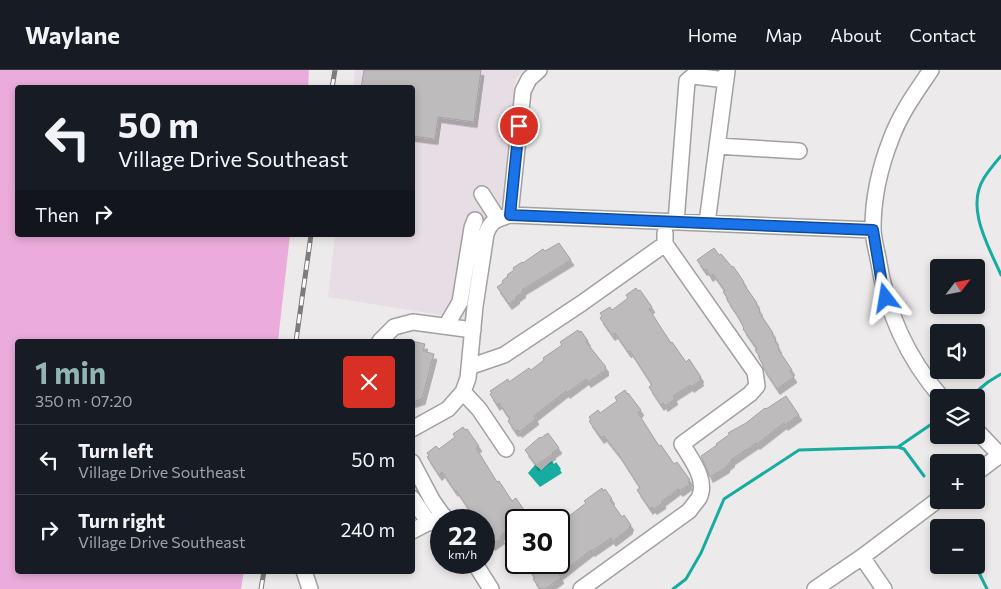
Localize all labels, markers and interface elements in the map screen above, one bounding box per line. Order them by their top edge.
text: Waylane [25,20,120,49]
text: Home [688,24,737,46]
text: Map [765,24,802,46]
text: About [830,24,882,46]
text: Contact [910,24,976,46]
text: 50 m [118,102,199,145]
icon: left [35,105,100,170]
pin [498,105,540,147]
icon: arrive [505,112,533,140]
text: Village Drive Southeast [118,145,348,172]
icon: right [89,200,117,228]
text: Then [35,203,79,226]
north arrow [930,259,985,314]
map controls [930,259,985,574]
position arrow [859,271,911,323]
button: sound [930,324,985,379]
text: 1 min [35,353,106,390]
button: close [343,356,395,408]
button: layers [930,389,985,444]
text: 350 m · 07:20 [35,391,133,410]
text: Turn left [78,439,153,462]
icon: left [35,446,63,474]
text: 50 m [351,448,395,471]
button: + [930,454,985,509]
text: Village Drive Southeast [78,462,246,481]
text: Turn right [78,509,165,532]
speed limit sign: 30 [505,509,570,574]
icon: right [35,516,63,544]
text: 240 m [341,518,395,541]
button: − [930,519,985,574]
text: 22 [448,520,477,550]
text: Village Drive Southeast [78,532,246,551]
text: km/h [448,547,477,561]

